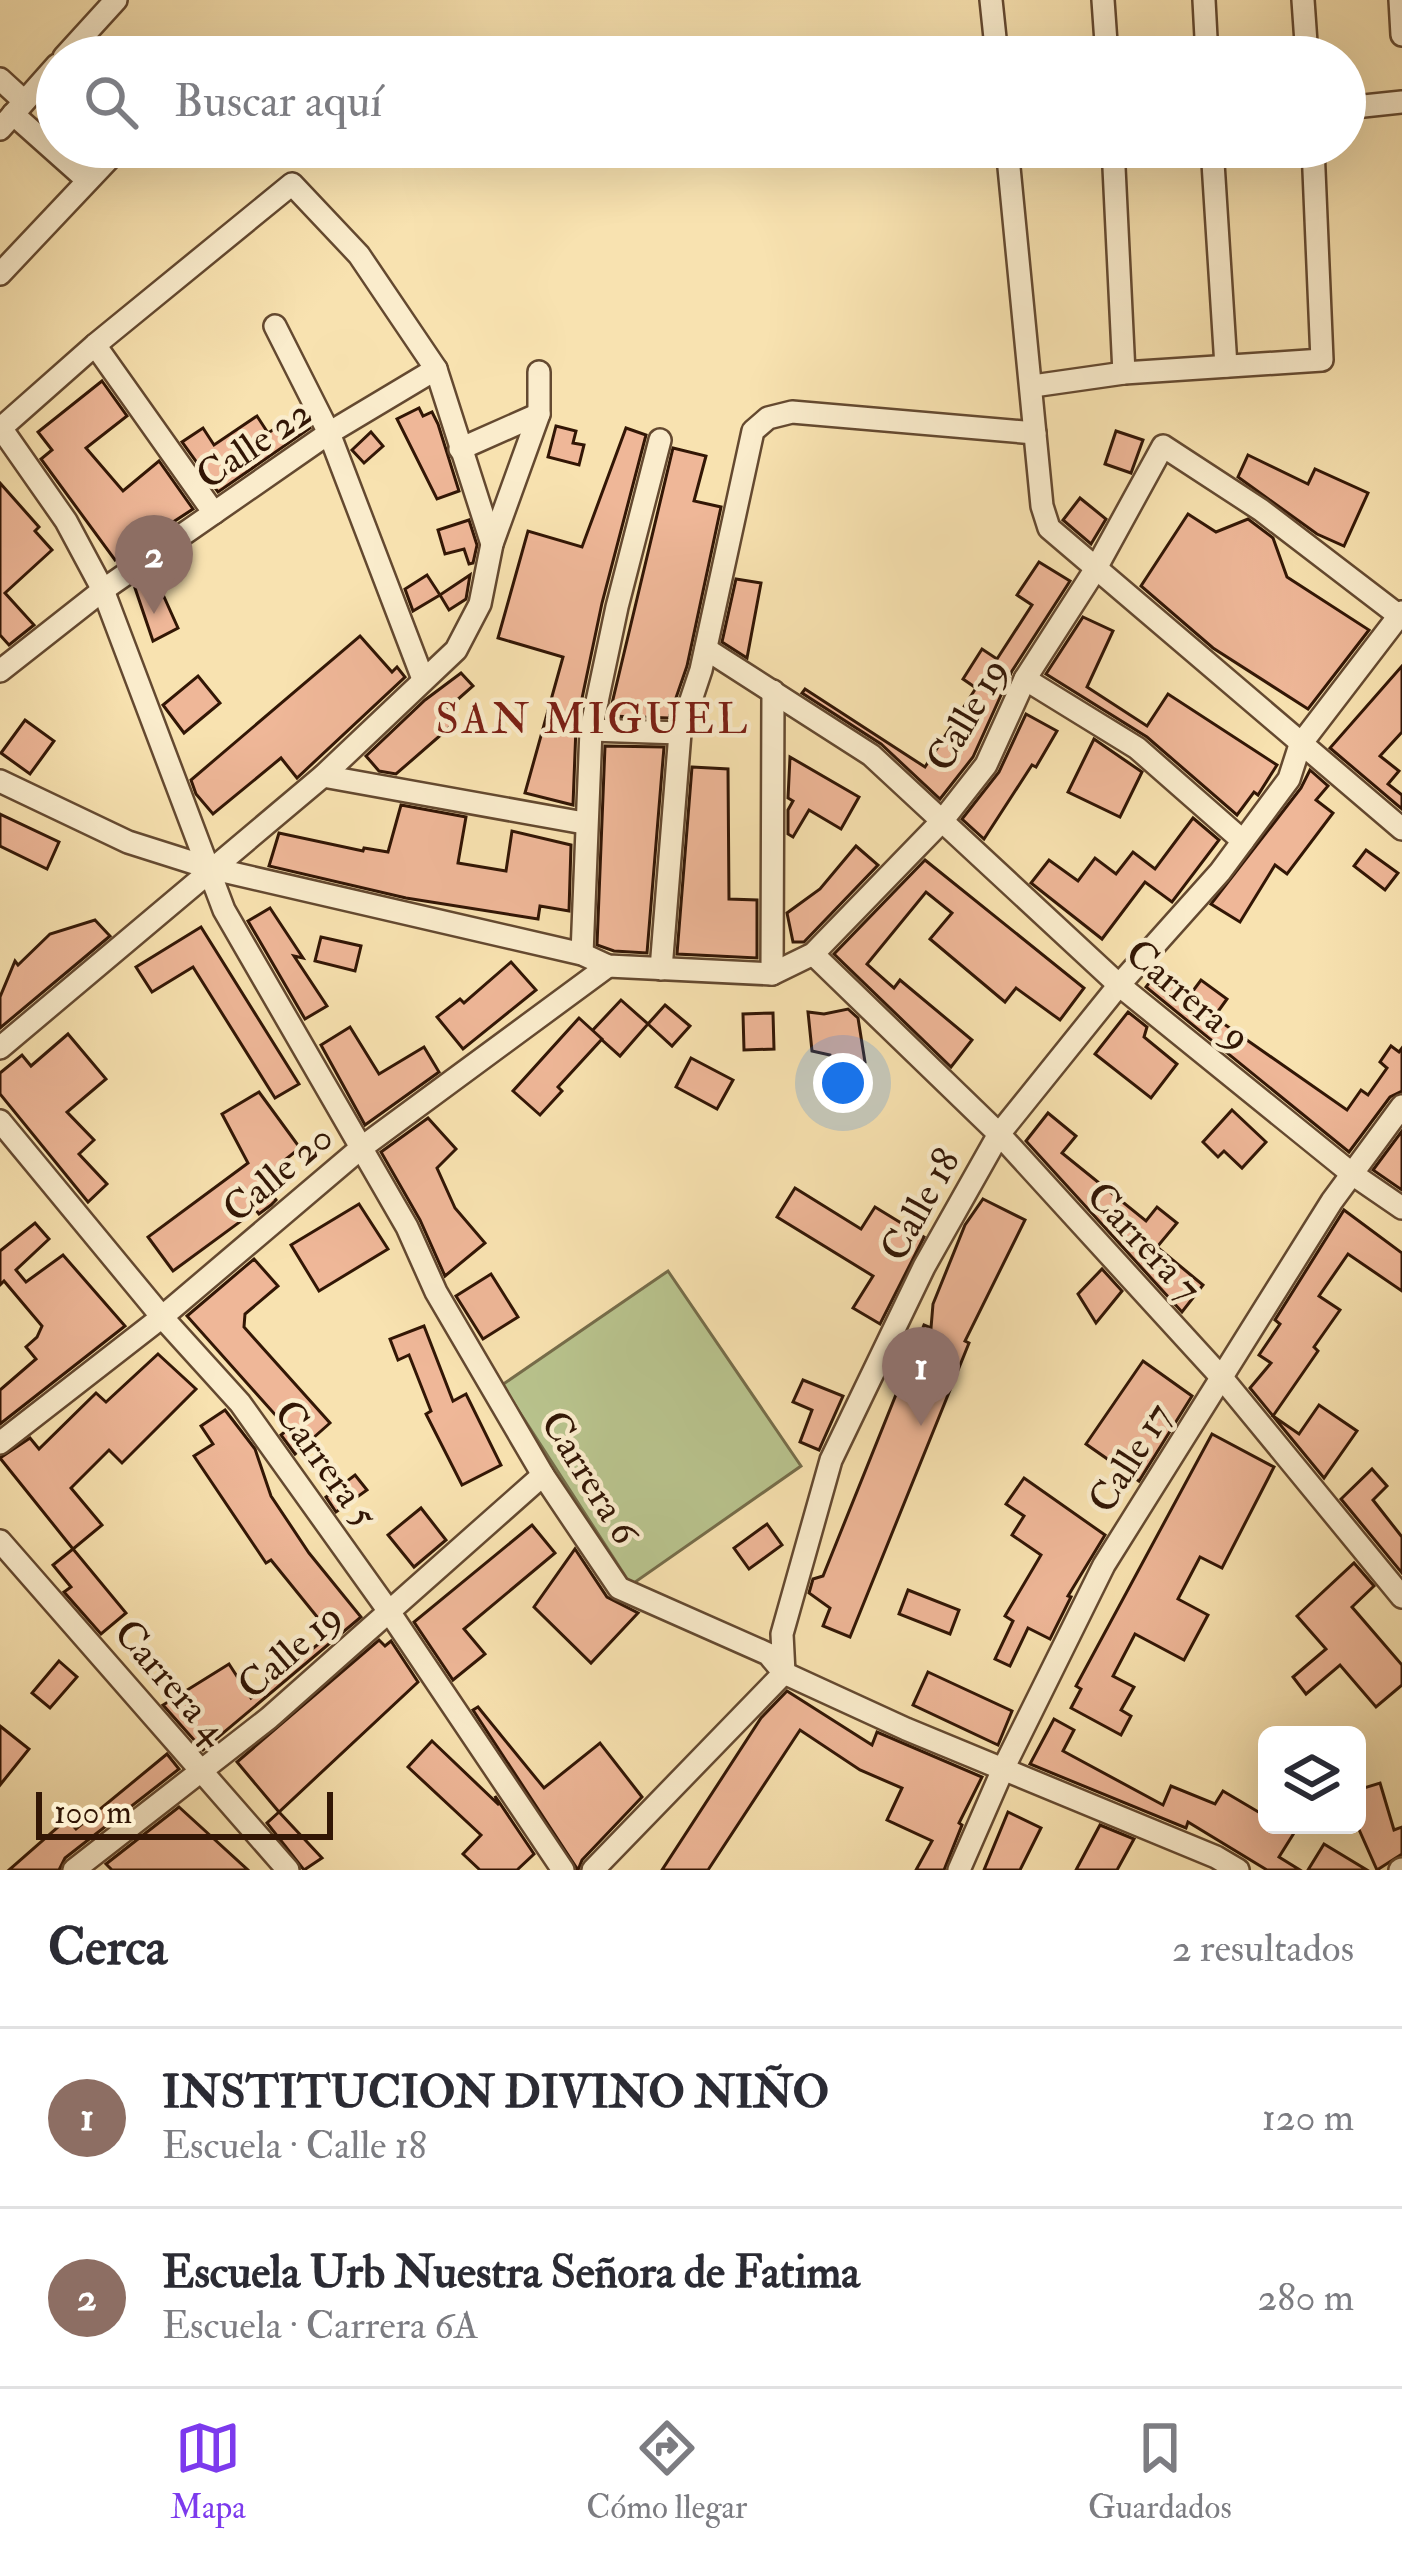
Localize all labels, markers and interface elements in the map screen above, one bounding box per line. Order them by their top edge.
search box [36,36,1366,168]
icon: search [78,69,144,135]
text: Buscar aquí [174,74,382,130]
street label: Calle 22 [187,388,321,500]
pin: 2 [115,515,193,614]
street label: Calle 19 [915,649,1019,780]
district label: SAN MIGUEL [436,694,750,746]
street label: Carrera 9 [1115,929,1261,1062]
your location [813,1053,873,1113]
street label: Calle 20 [213,1113,343,1233]
street label: Calle 18 [870,1140,971,1270]
street label: Carrera 7 [1076,1172,1212,1312]
pin: 1 [882,1327,960,1426]
street label: Carrera 5 [263,1391,388,1537]
street label: Calle 17 [1078,1394,1183,1522]
street label: Carrera 6 [530,1402,651,1556]
street label: Calle 19 [228,1592,352,1710]
street label: Carrera 4 [103,1610,240,1756]
map controls [1258,1726,1366,1834]
button: layers [1258,1726,1366,1834]
scale bar [36,1786,333,1839]
text: 100 m [54,1792,132,1833]
text: Cerca [48,1916,167,1980]
text: 2 resultados [1172,1924,1354,1973]
text: INSTITUCION DIVINO NIÑO [162,2065,829,2121]
text: 1 [80,2093,94,2142]
text: 120 m [1262,2093,1354,2142]
text: Escuela · Calle 18 [162,2121,427,2170]
text: Escuela Urb Nuestra Señora de Fatima [162,2245,860,2301]
text: 2 [77,2273,97,2322]
text: 280 m [1257,2273,1354,2322]
text: Escuela · Carrera 6A [162,2301,479,2350]
tab: Mapa [170,2415,246,2528]
tab: Cómo llegar [586,2415,747,2528]
tab: Guardados [1088,2415,1232,2528]

